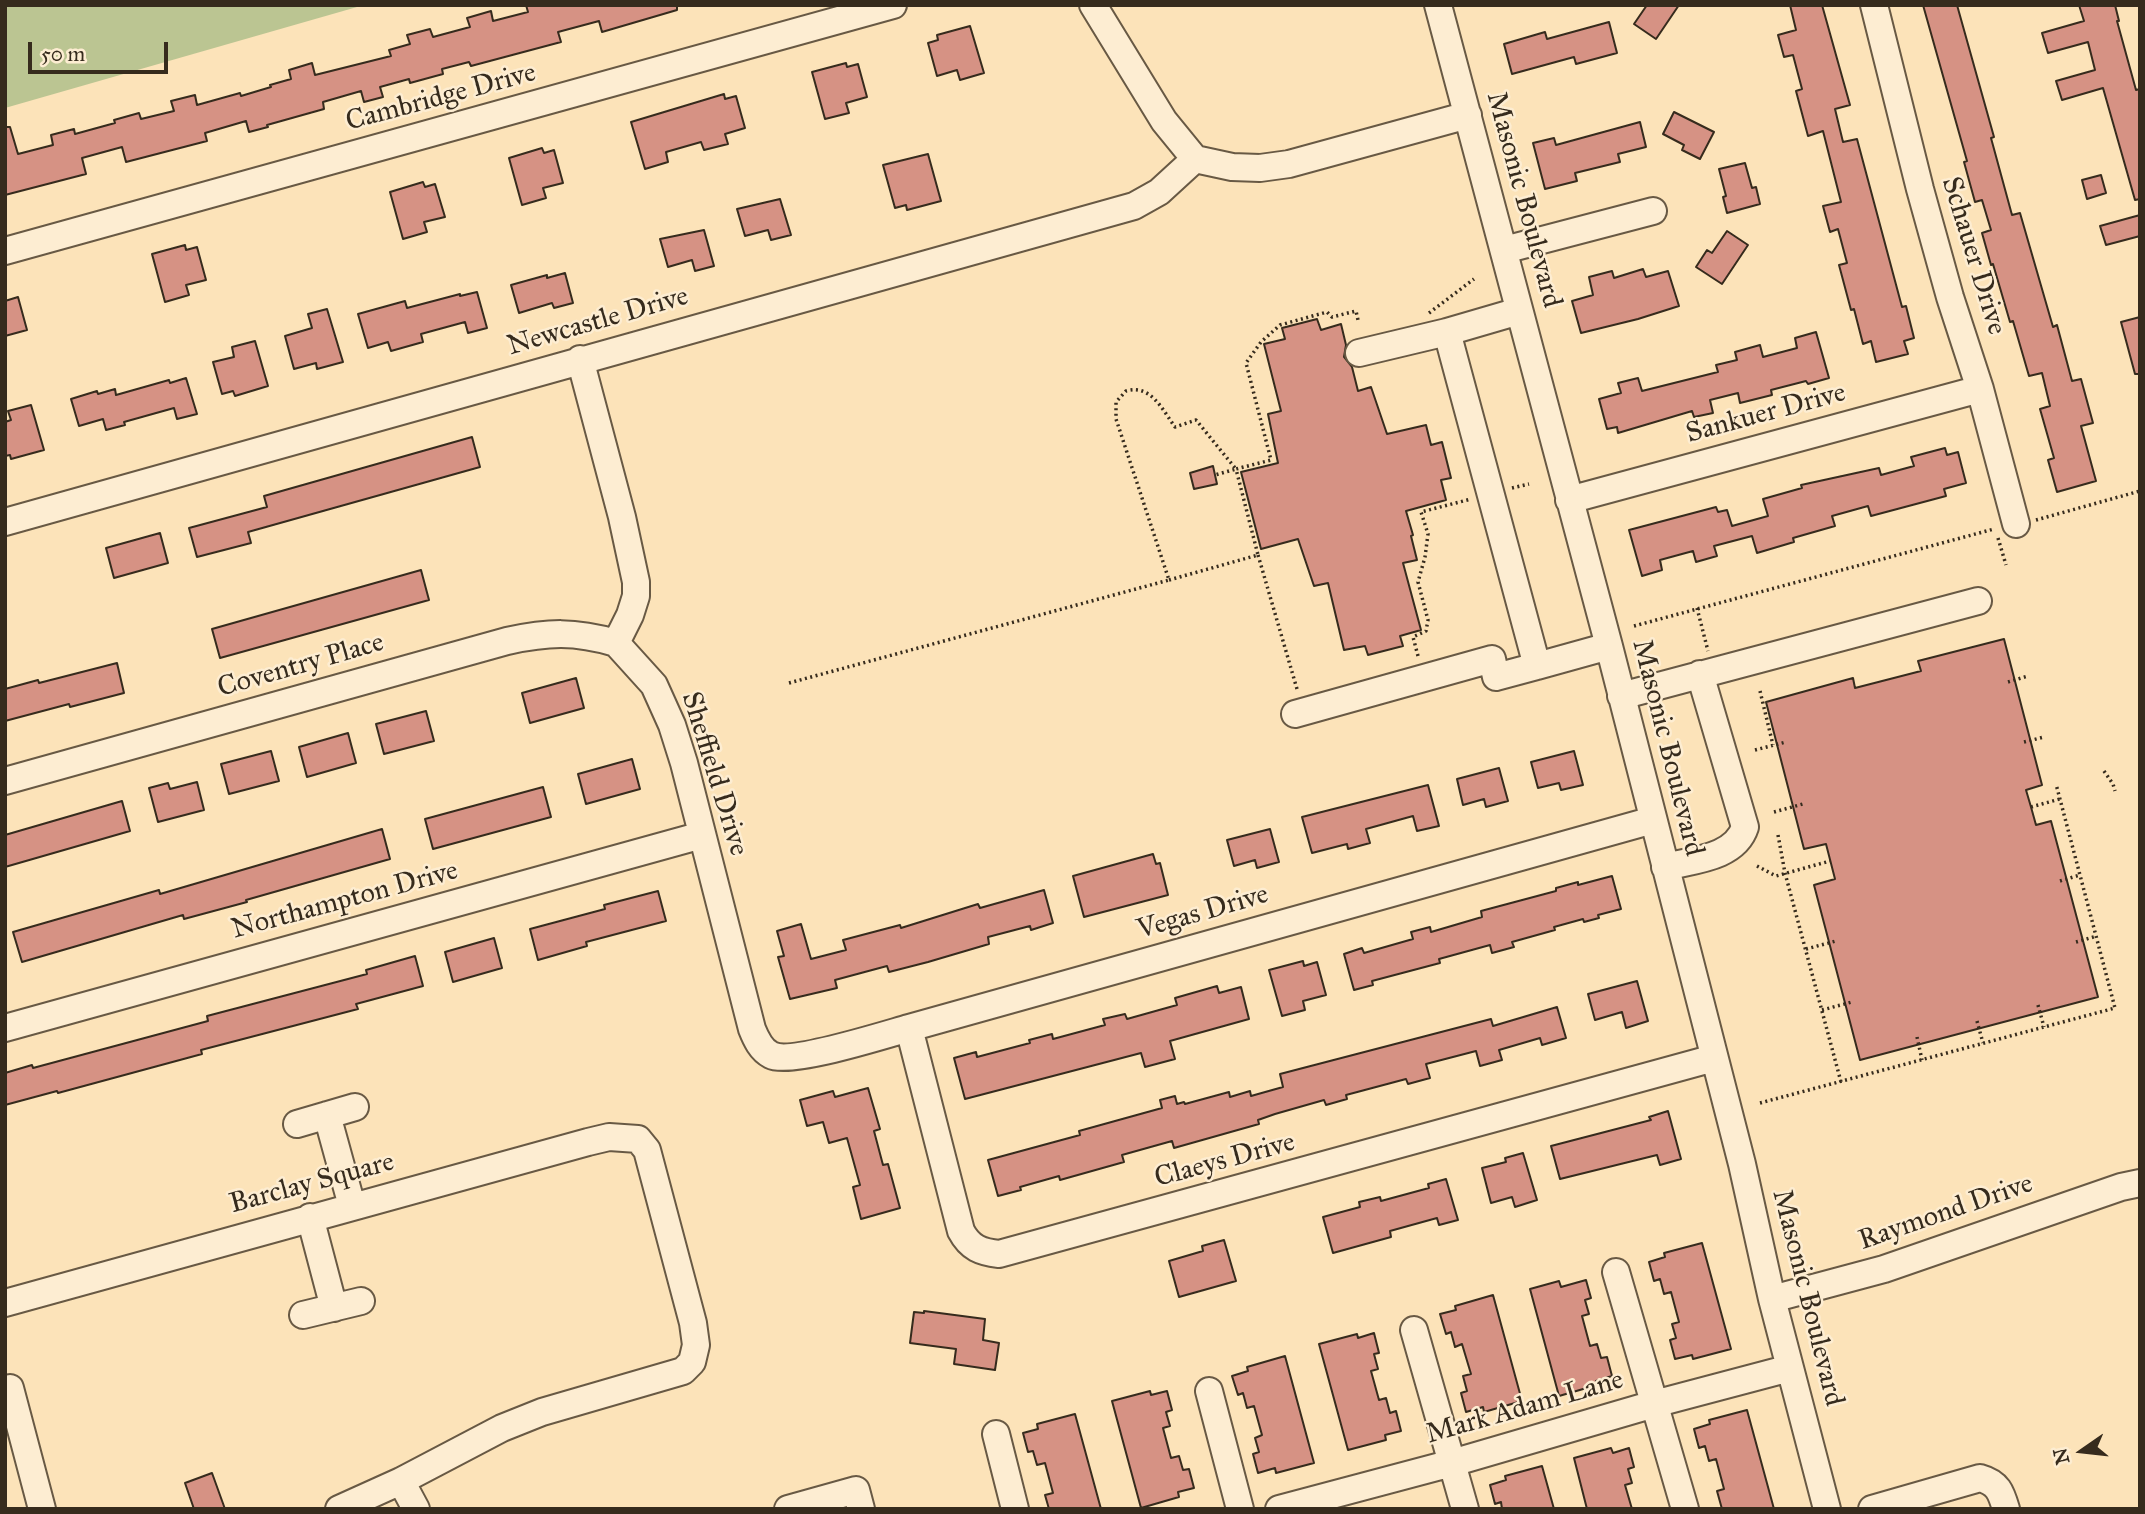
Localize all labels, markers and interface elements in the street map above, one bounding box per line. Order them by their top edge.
scale bar [32,28,172,72]
text: 50 m [41,41,85,67]
street label: Cambridge Drive [342,56,540,140]
street label: Masonic Boulevard [1478,88,1568,312]
street label: Schauer Drive [1933,173,2013,339]
street label: Newcastle Drive [504,280,692,364]
street label: Sankuer Drive [1682,377,1850,451]
street label: Coventry Place [214,626,388,706]
street label: Masonic Boulevard [1624,636,1710,860]
street label: Sheffield Drive [673,688,755,860]
street label: Northampton Drive [228,855,462,947]
street label: Vegas Drive [1133,878,1273,948]
street label: Claeys Drive [1151,1126,1299,1196]
street label: Barclay Square [226,1146,398,1222]
street label: Raymond Drive [1854,1167,2038,1259]
street label: Masonic Boulevard [1764,1186,1850,1410]
street label: Mark Adam Lane [1423,1364,1627,1452]
north arrow [2047,1416,2117,1486]
text: N [2048,1446,2074,1467]

